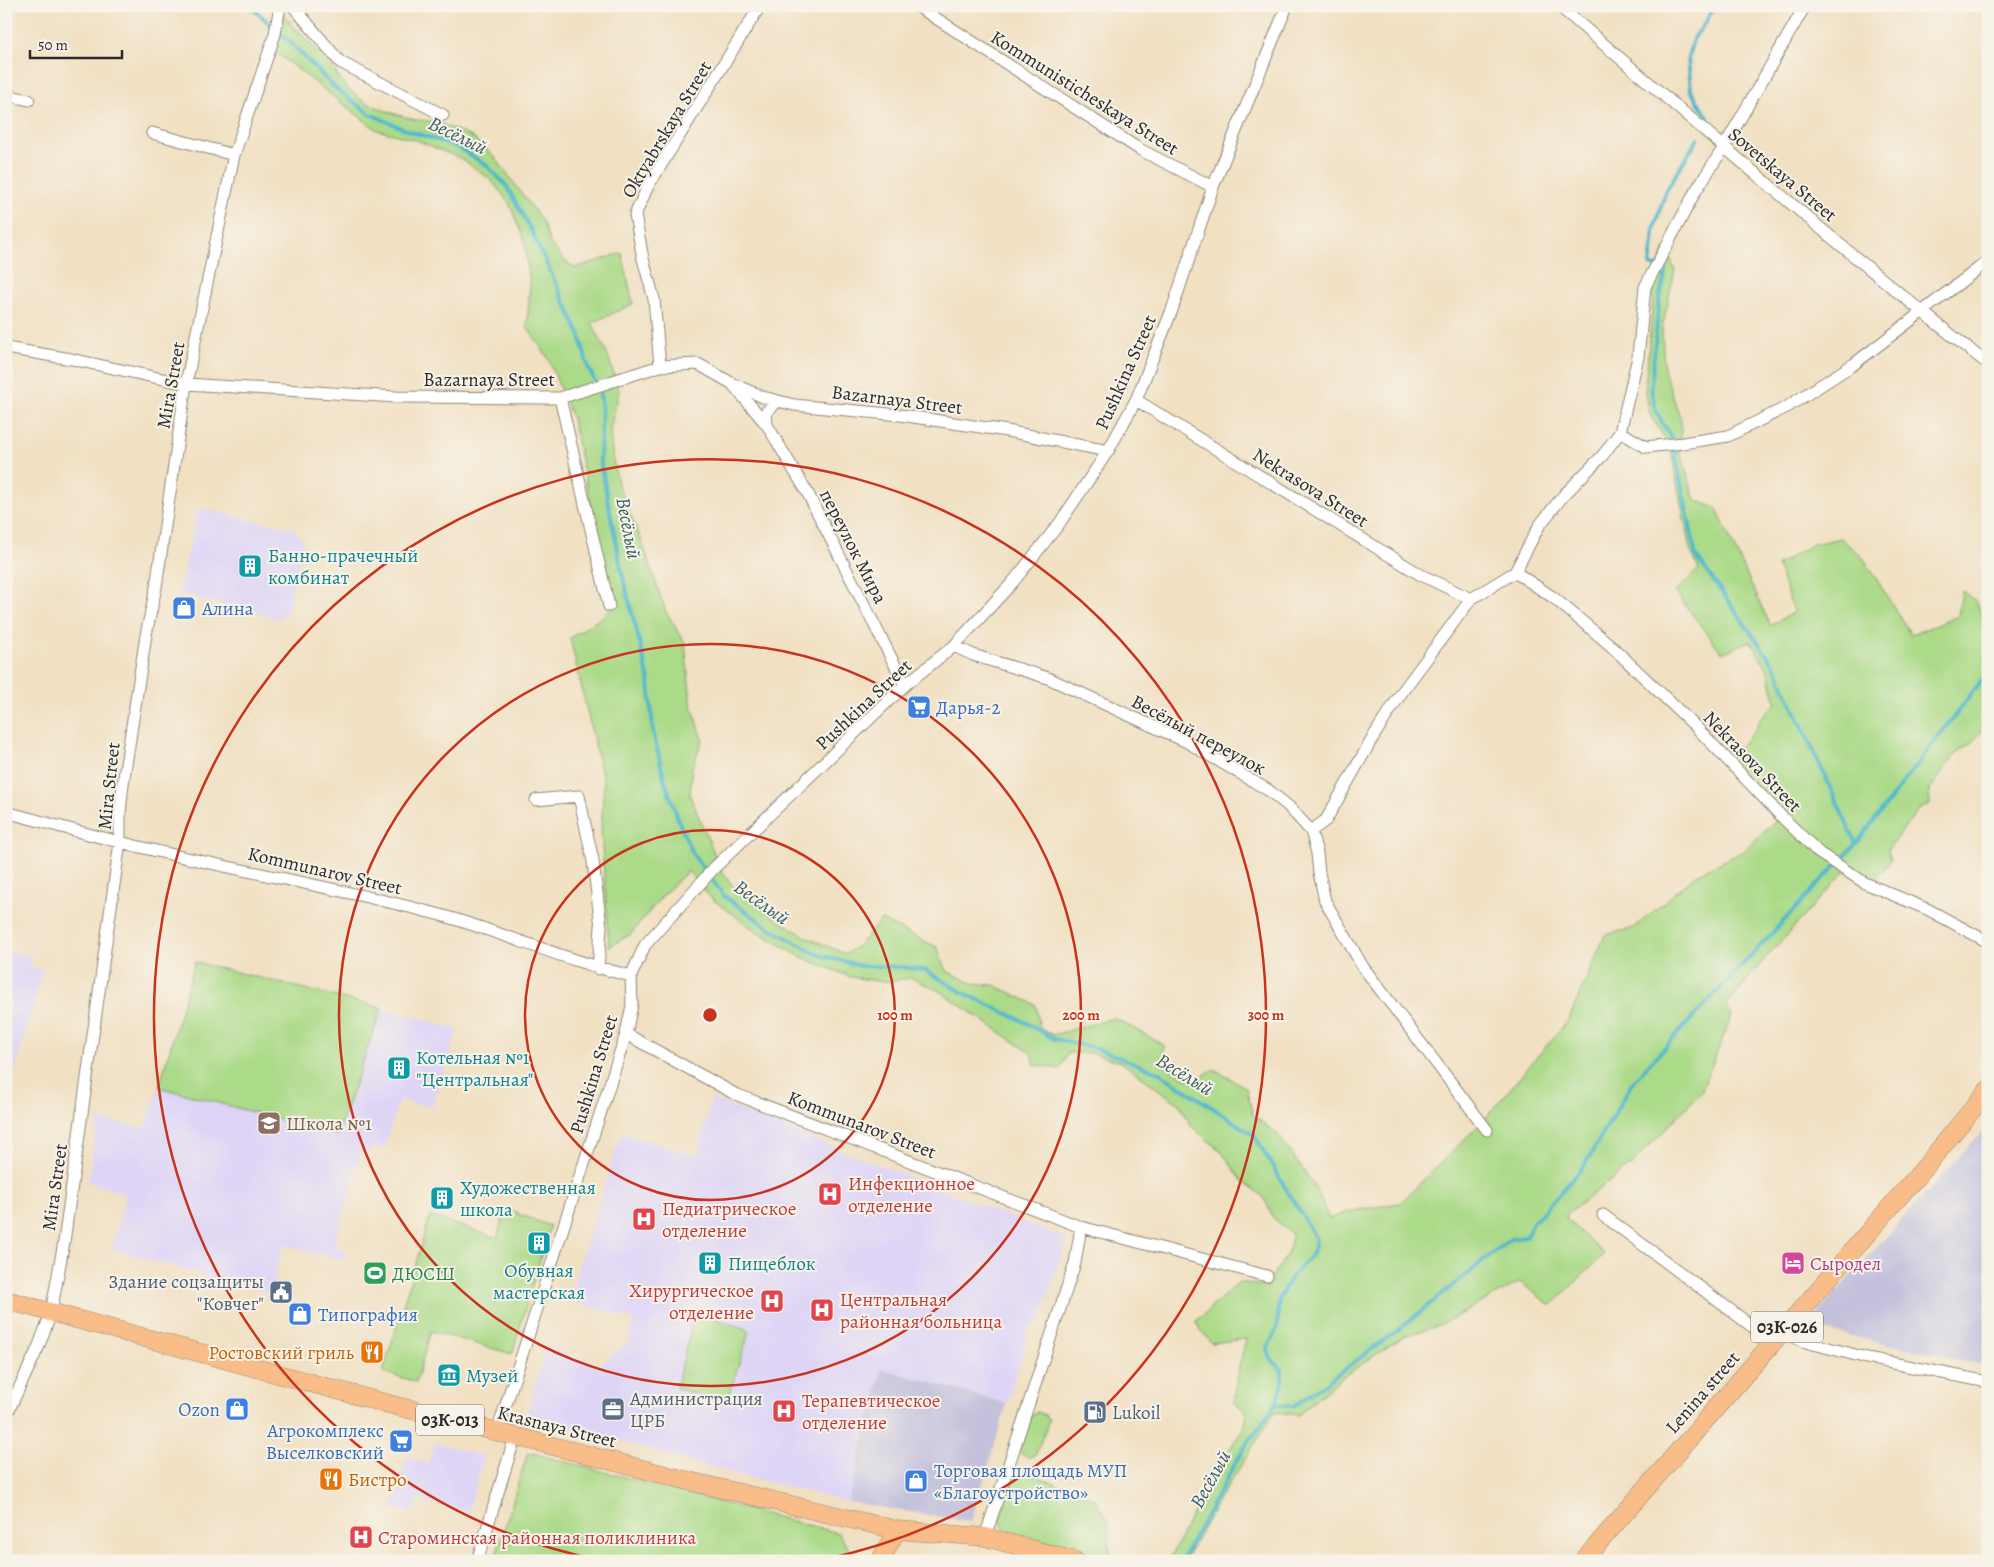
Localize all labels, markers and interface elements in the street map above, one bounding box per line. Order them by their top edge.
street label: Kommunisticheskaya Street [985,24,1183,161]
scale bar [30,28,122,60]
text: 50 m [38,35,68,55]
street label: Oktyabrskaya Street [616,56,718,203]
water label: Весёлый [424,110,492,161]
street label: Sovetskaya Street [1722,122,1842,228]
street label: Pushkina Street [1089,311,1163,434]
street label: Mira Street [151,340,191,431]
street label: Bazarnaya Street [423,367,555,393]
street label: Bazarnaya Street [830,379,964,421]
street label: Nekrasova Street [1248,442,1373,534]
street label: переулок Мира [813,485,893,608]
water label: Весёлый [609,495,648,561]
place label: Банно-прачечный комбинат [268,543,418,591]
building icon: Банно-прачечный комбинат [237,553,263,579]
shop icon: Алина [171,595,197,621]
place label: Алина [201,596,254,622]
street label: Pushkina Street [810,653,918,756]
street label: Весёлый переулок [1127,688,1271,781]
supermarket icon: Дарья-2 [906,694,932,720]
place label: Дарья-2 [936,695,1001,721]
street label: Nekrasova Street [1697,705,1807,818]
street label: Mira Street [91,741,127,831]
street label: Kommunarov Street [245,841,404,901]
water label: Весёлый [728,873,795,931]
text: 100 m [877,1005,913,1025]
text: 200 m [1062,1005,1100,1025]
text: 300 m [1248,1005,1285,1025]
centre of rings [701,1006,719,1024]
street label: Pushkina Street [564,1012,624,1137]
place label: Котельная №1 "Центральная" [416,1045,534,1093]
water label: Весёлый [1151,1047,1218,1102]
building icon: Котельная №1 "Центральная" [386,1055,412,1081]
street label: Kommunarov Street [784,1085,940,1165]
school or university icon: Школа №1 [256,1110,282,1136]
place label: Школа №1 [286,1111,372,1137]
street label: Mira Street [36,1142,74,1232]
place label: Инфекционное отделение [848,1171,975,1219]
place label: Художественная школа [460,1175,596,1223]
hospital icon: Инфекционное отделение [817,1181,843,1207]
building icon: Художественная школа [429,1185,455,1211]
place label: Педиатрическое отделение [662,1196,796,1244]
hospital icon: Педиатрическое отделение [631,1206,657,1232]
building icon: Обувная мастерская [526,1230,552,1256]
building icon: Пищеблок [697,1250,723,1276]
hotel icon: Сыродел [1780,1250,1806,1276]
place label: Пищеблок [728,1251,816,1277]
place label: Сыродел [1810,1251,1881,1277]
place label: Обувная мастерская [493,1258,585,1306]
sports icon: ДЮСШ [362,1260,388,1286]
place label: ДЮСШ [392,1261,455,1287]
place label: Здание соцзащиты "Ковчег" [108,1269,264,1317]
place label: Хирургическое отделение [629,1278,754,1326]
public building icon: Здание соцзащиты "Ковчег" [268,1279,294,1305]
place label: Центральная районная больница [840,1287,1002,1335]
hospital icon: Хирургическое отделение [759,1288,785,1314]
hospital icon: Центральная районная больница [809,1297,835,1323]
shop icon: Типография [287,1301,313,1327]
place label: Типография [318,1302,418,1328]
road number: 03К-026 [1751,1311,1823,1342]
restaurant icon: Ростовский гриль [359,1339,385,1365]
place label: Ростовский гриль [209,1340,354,1366]
street label: Lenina street [1660,1346,1746,1439]
museum icon: Музей [436,1362,462,1388]
place label: Музей [466,1363,518,1389]
place label: Администрация ЦРБ [629,1386,763,1434]
place label: Терапевтическое отделение [802,1388,940,1436]
shop icon: Ozon [224,1396,250,1422]
office icon: Администрация ЦРБ [600,1396,626,1422]
place label: Ozon [178,1397,220,1423]
hospital icon: Терапевтическое отделение [771,1398,797,1424]
fuel station icon: Lukoil [1082,1399,1108,1425]
street label: Krasnaya Street [494,1400,619,1454]
place label: Lukoil [1112,1400,1161,1426]
road number: 03К-013 [416,1404,484,1436]
place label: Агрокомплекс Выселковский [266,1418,384,1466]
supermarket icon: Агрокомплекс Выселковский [388,1428,414,1454]
water label: Весёлый [1184,1445,1237,1513]
place label: Торговая площадь МУП «Благоустройство» [934,1458,1127,1506]
restaurant icon: Бистро [318,1466,344,1492]
place label: Бистро [348,1467,407,1493]
shop icon: Торговая площадь МУП «Благоустройство» [903,1468,929,1494]
hospital icon: Староминская районная поликлиника [348,1524,374,1550]
place label: Староминская районная поликлиника [378,1525,696,1551]

